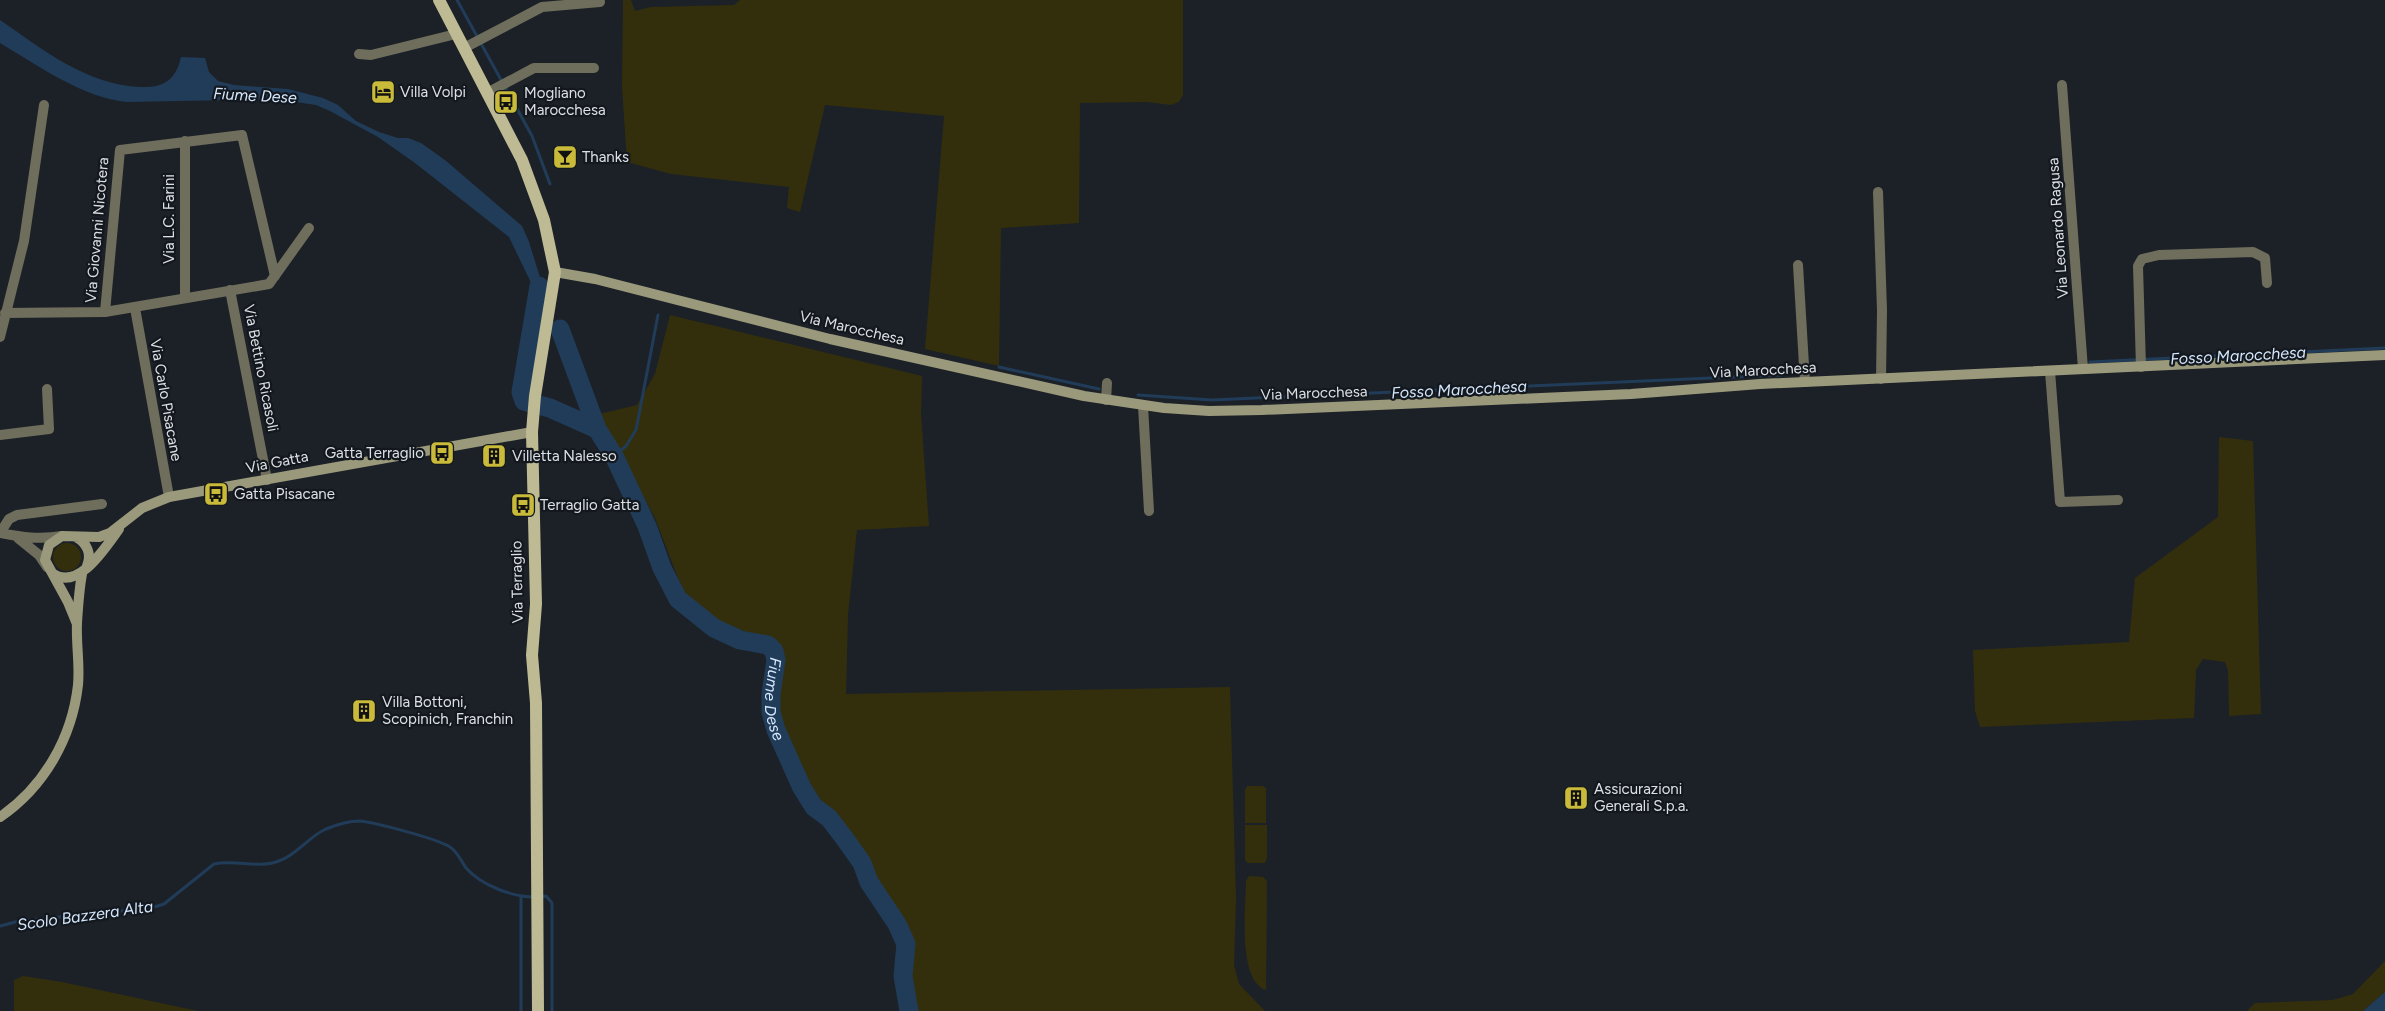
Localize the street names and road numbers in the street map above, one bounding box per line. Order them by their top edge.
street label: Via Giovanni Nicotera [82,156,112,304]
street label: Via Leonardo Ragusa [2044,157,2072,299]
street label: Via L.C. Farini [160,174,178,264]
street label: Via Bettino Ricasoli [240,303,282,433]
street label: Via Marocchesa [798,307,906,349]
street label: Via Carlo Pisacane [146,338,186,462]
street label: Via Marocchesa [1709,358,1817,382]
street label: Via Marocchesa [1260,382,1368,404]
street label: Via Gatta [244,447,310,477]
street label: Via Terraglio [507,540,527,624]

